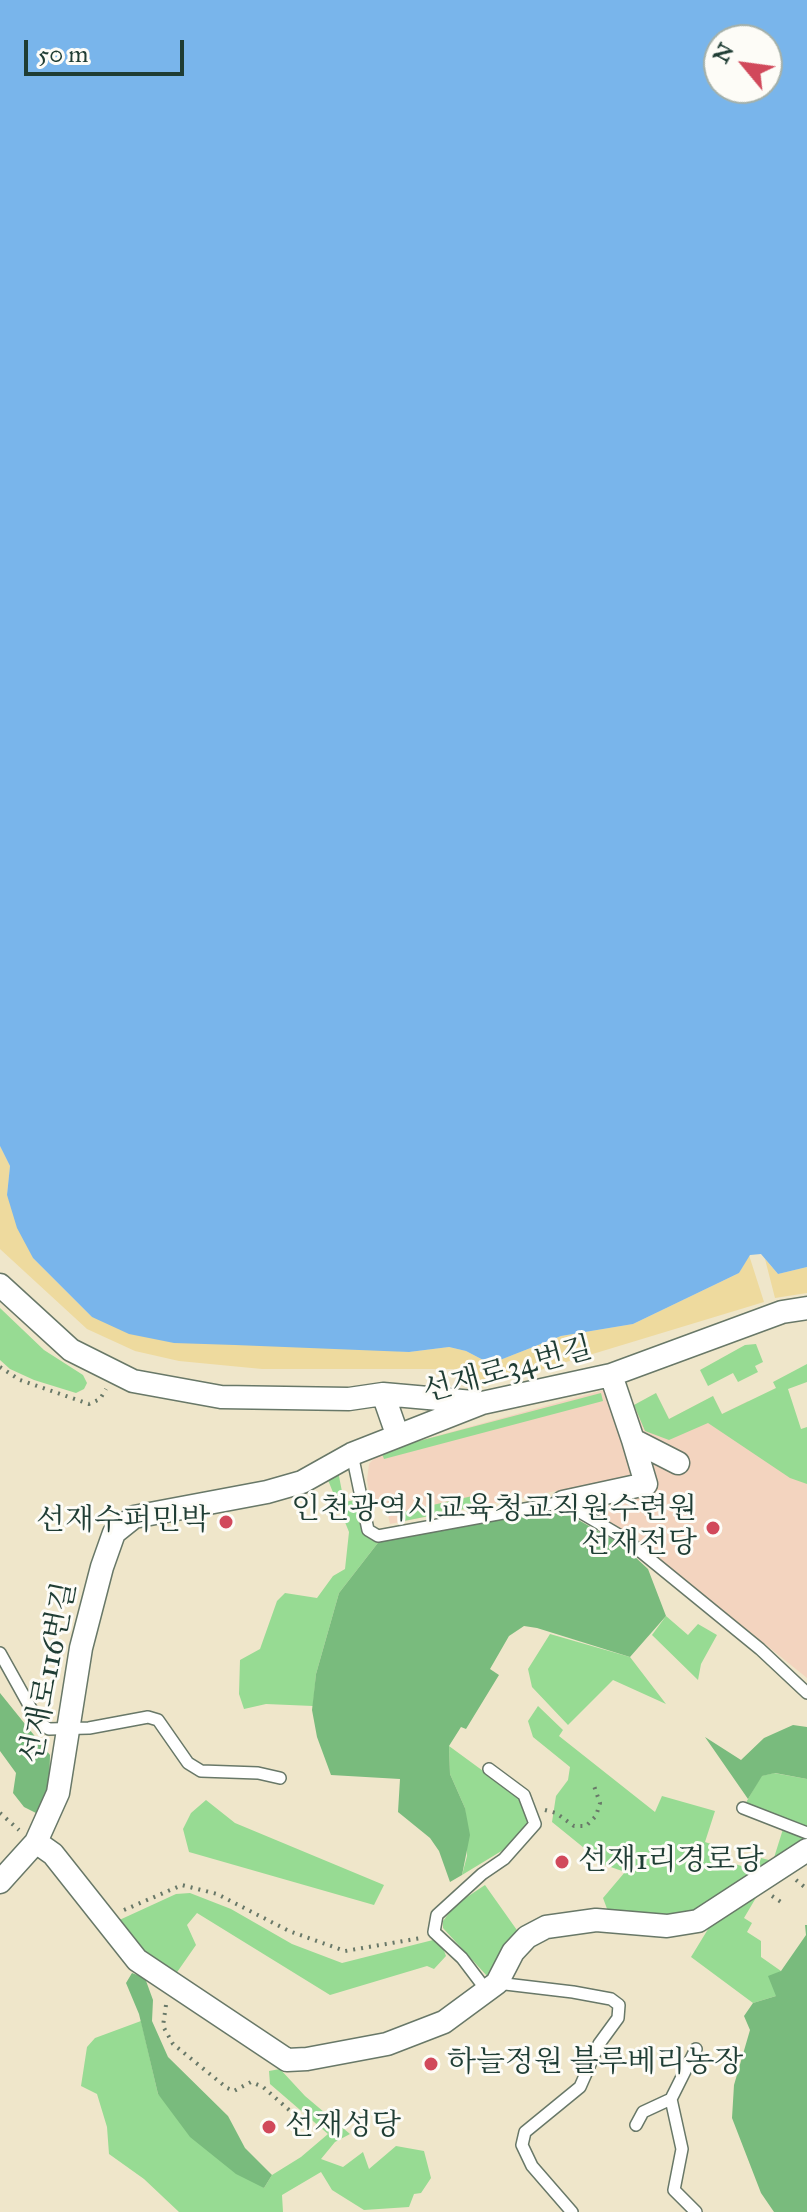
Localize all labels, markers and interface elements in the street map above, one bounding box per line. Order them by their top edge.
scale bar [28,24,188,74]
north arrow [703,24,783,104]
text: N [707,38,740,68]
text: 50 m [38,39,88,69]
street label: 선재로34번길 [419,1331,597,1411]
place label: 인천광역시교육청교직원수련원 선재전당 [291,1493,697,1564]
place label: 선재수퍼민박 [36,1504,210,1540]
marker: 선재수퍼민박 [217,1513,235,1531]
marker: 인천광역시교육청교직원수련원 선재전당 [704,1519,722,1537]
street label: 선재로116번길 [15,1579,85,1767]
place label: 선재1리경로당 [578,1844,764,1880]
marker: 선재1리경로당 [553,1853,571,1871]
place label: 하늘정원 블루베리농장 [447,2046,743,2082]
marker: 하늘정원 블루베리농장 [422,2055,440,2073]
place label: 선재성당 [285,2109,401,2145]
marker: 선재성당 [260,2118,278,2136]

